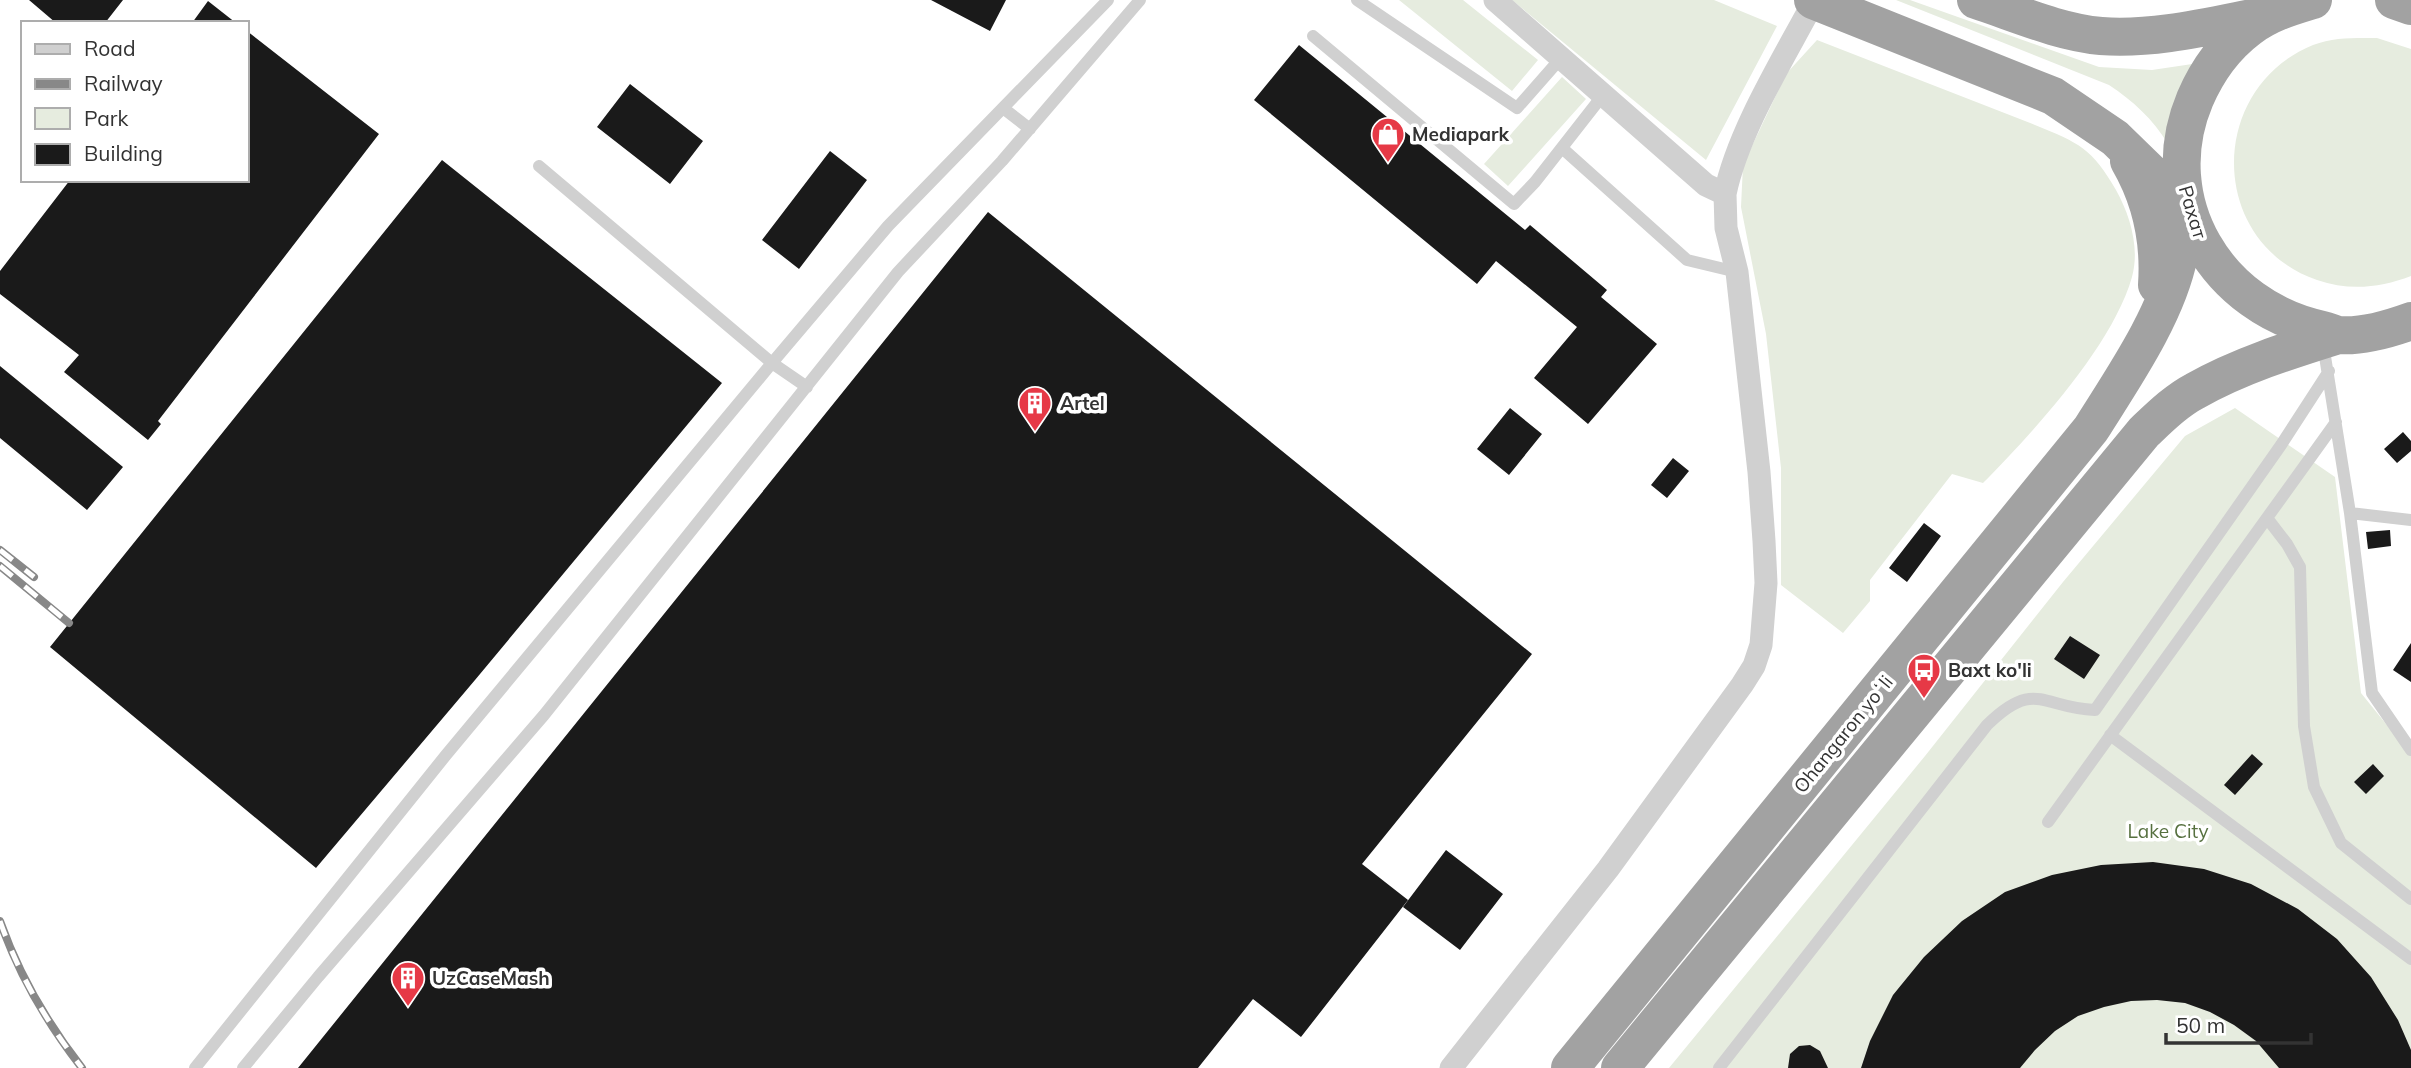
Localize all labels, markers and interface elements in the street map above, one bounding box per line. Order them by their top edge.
legend [21,21,248,182]
text: Road [84,35,135,61]
text: Railway [84,70,163,96]
text: Park [84,105,128,131]
shop icon: Mediapark [1369,115,1407,164]
place label: Mediapark [1412,122,1509,146]
text: Building [84,140,163,166]
street label: Рахат [2174,183,2213,242]
building icon: Artel [1016,384,1054,433]
place label: Artel [1060,391,1105,415]
bus stop icon: Baxt ko'li [1905,651,1943,700]
place label: Baxt ko'li [1948,658,2032,682]
street label: Ohangaron yoʻli [1788,670,1898,798]
park label: Lake City [2128,819,2208,843]
building icon: UzCaseMash [389,959,427,1008]
place label: UzCaseMash [432,966,550,990]
scale bar [2166,1002,2311,1046]
text: 50 m [2176,1012,2225,1038]

